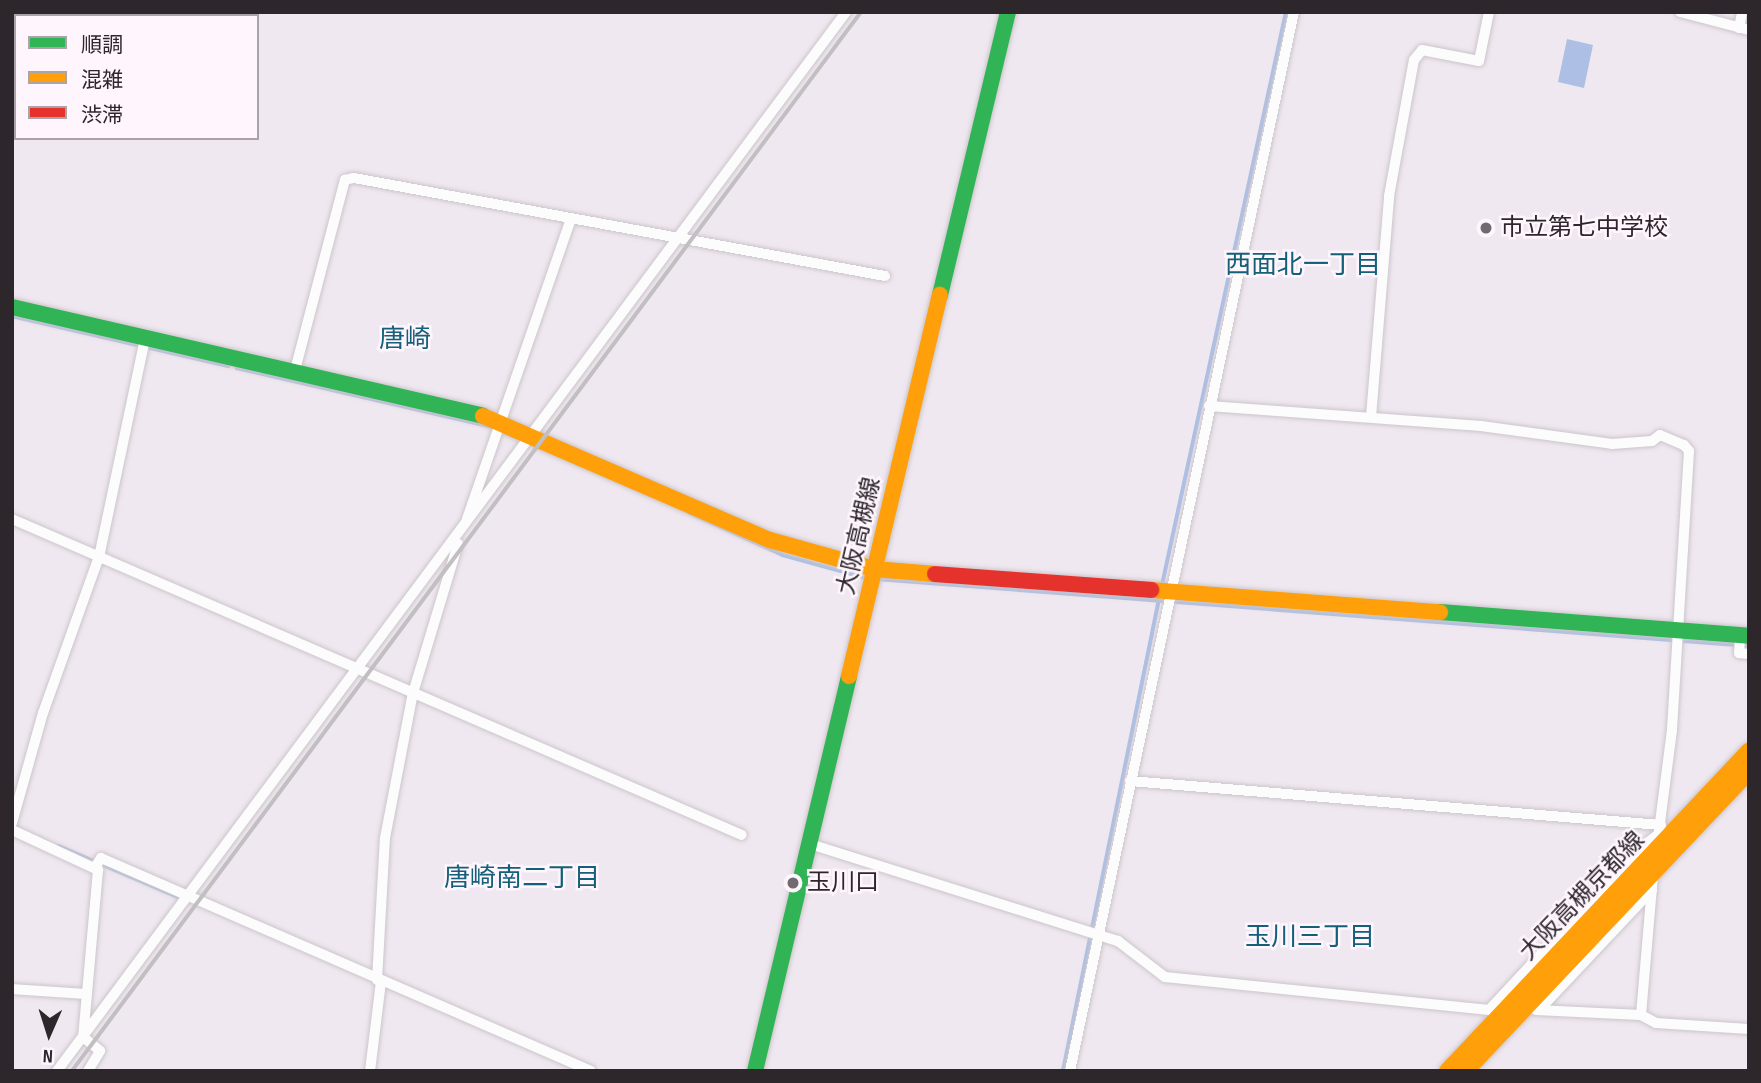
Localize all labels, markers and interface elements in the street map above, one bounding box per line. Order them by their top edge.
legend [14,14,259,140]
text: 順調 [81,33,123,58]
text: 混雑 [81,68,123,93]
text: 渋滞 [81,103,123,128]
place label: 市立第七中学校 [1500,214,1668,242]
marker: 市立第七中学校 [1478,220,1494,236]
district label: 西面北一丁目 [1225,250,1381,282]
district label: 唐崎 [379,324,431,356]
street label: 大阪高槻線 [831,474,887,598]
street label: 大阪高槻京都線 [1513,826,1651,966]
district label: 唐崎南二丁目 [444,863,600,895]
place label: 玉川口 [807,869,879,897]
marker: 玉川口 [785,875,801,891]
district label: 玉川三丁目 [1245,922,1375,954]
north arrow [14,999,84,1069]
text: N [42,1044,54,1067]

